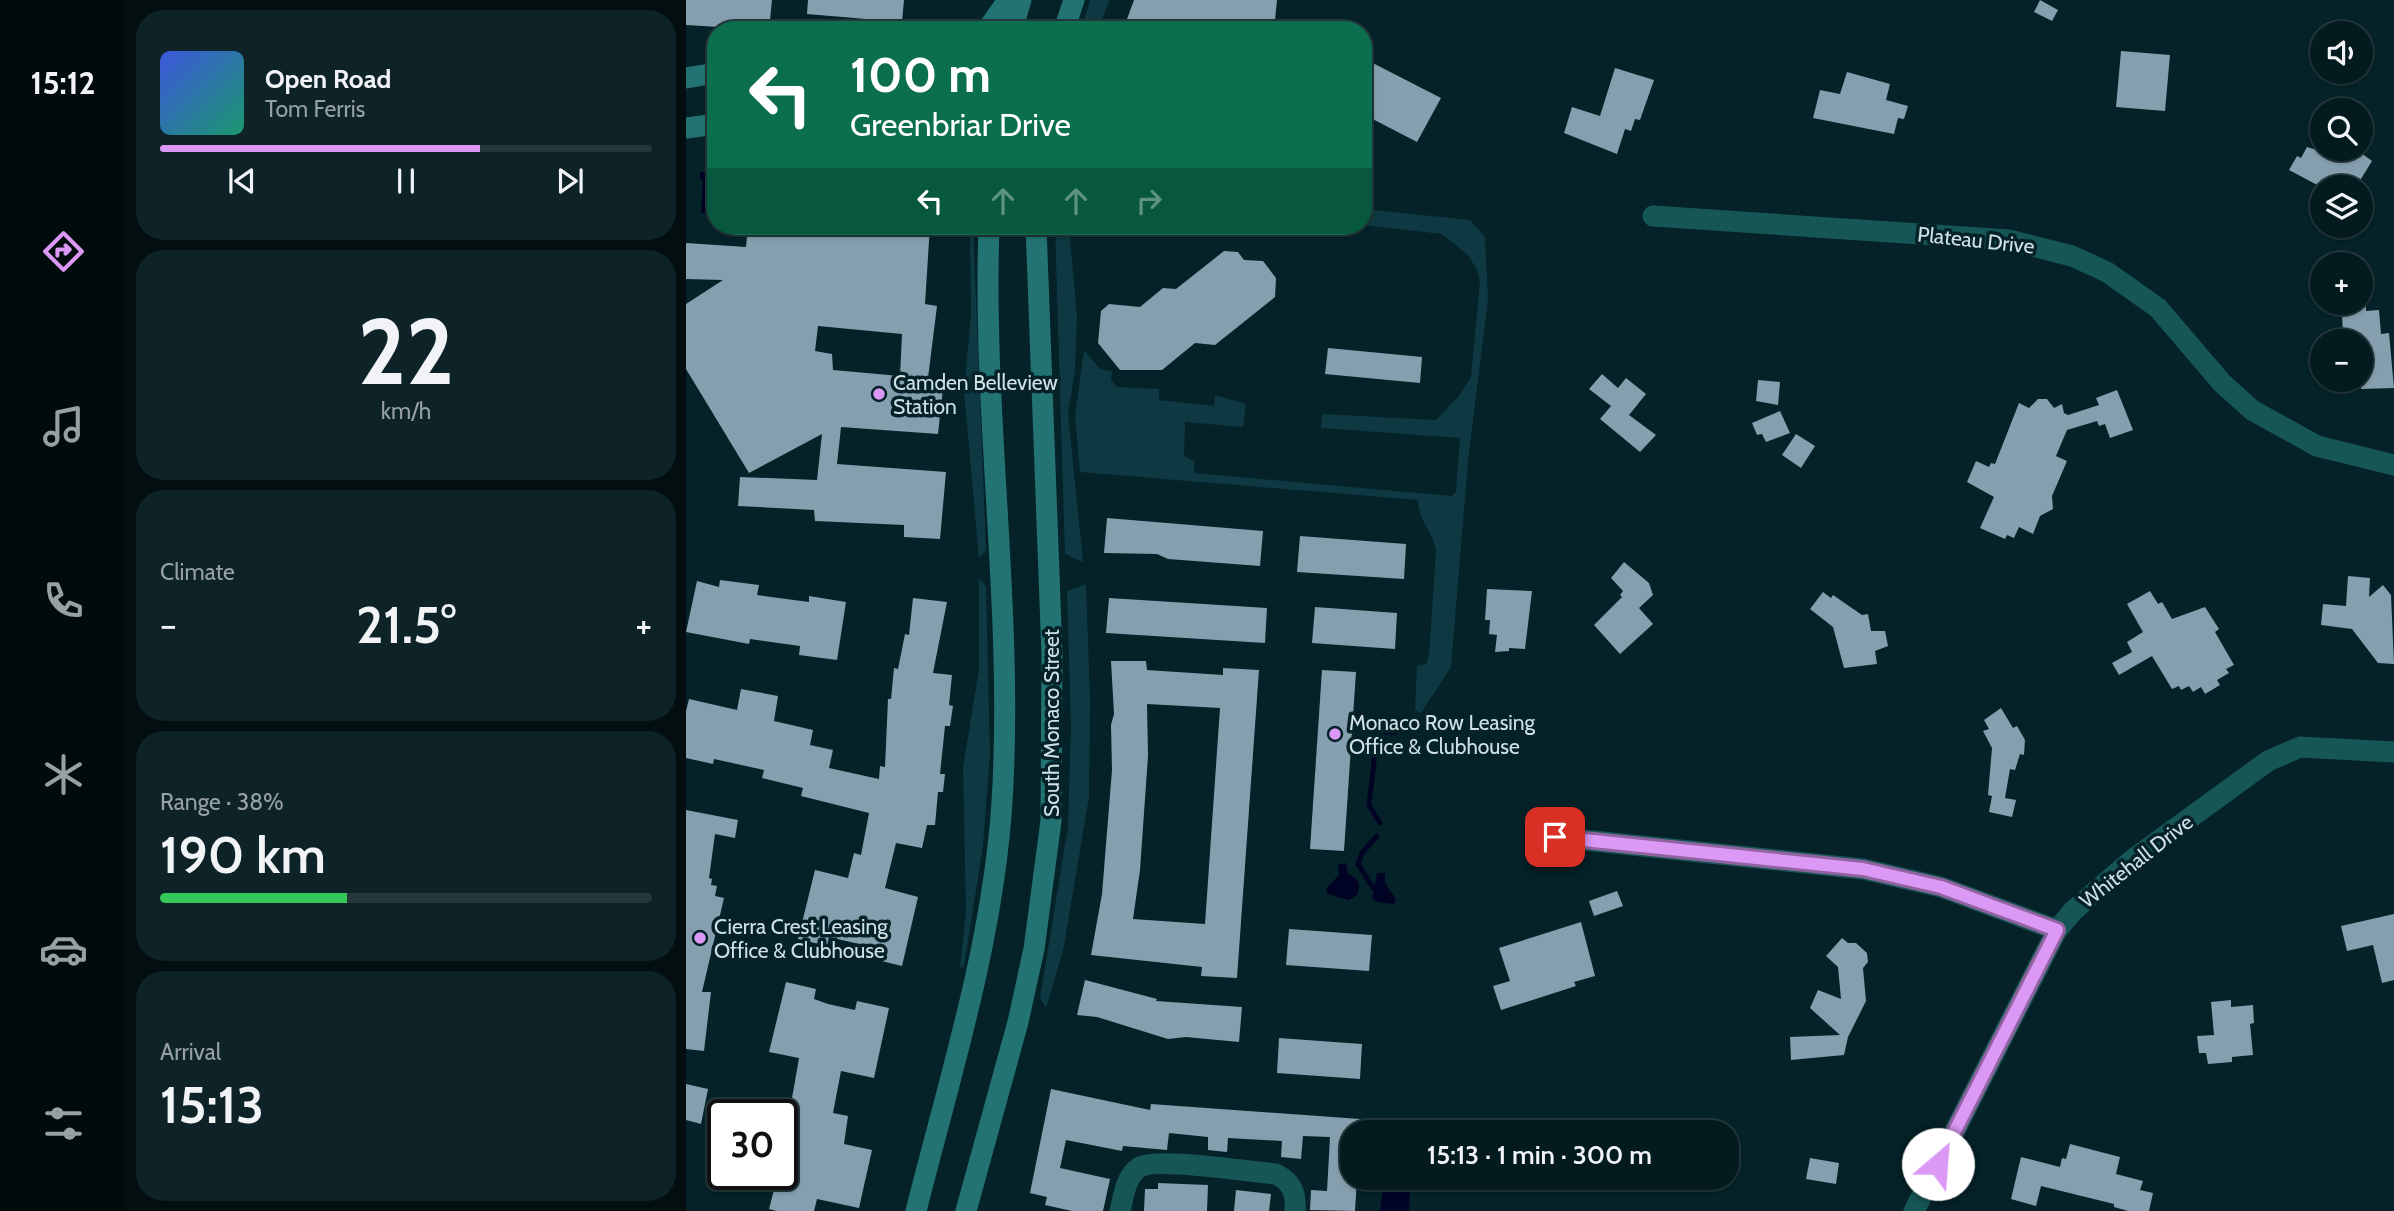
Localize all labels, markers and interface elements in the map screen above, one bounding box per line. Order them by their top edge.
map controls [2310,21,2373,392]
button: sound [2310,21,2373,84]
text: 100 m [850,45,991,104]
icon: left [735,49,826,140]
text: 15:12 [31,63,95,102]
text: Open Road [265,63,391,95]
text: Tom Ferris [265,95,365,123]
button: search [2310,98,2373,161]
text: Greenbriar Drive [850,105,1071,144]
icon: previous [223,162,261,200]
icon: pause [387,162,425,200]
icon: next [551,162,589,200]
button: layers [2310,175,2373,238]
icon: left [911,182,949,220]
icon: ahead [984,182,1022,220]
icon: ahead [1057,182,1095,220]
icon: right [1130,182,1168,220]
street label: Plateau Drive [1916,221,2036,259]
icon: directions [39,227,88,276]
button: + [2310,252,2373,315]
text: 22 [358,296,454,407]
button: − [2310,329,2373,392]
place label: Camden Belleview Station [893,370,1058,419]
marker: Camden Belleview Station [871,386,887,402]
text: km/h [381,397,431,425]
icon: music [39,402,88,451]
text: Climate [160,558,235,586]
icon: phone [39,576,88,625]
text: 21.5° [356,593,456,656]
text: − [160,601,177,648]
text: + [635,601,652,648]
street label: South Monaco Street [1039,629,1064,817]
place label: Monaco Row Leasing Office & Clubhouse [1349,710,1536,759]
marker: Monaco Row Leasing Office & Clubhouse [1327,726,1343,742]
icon: climate [39,750,88,799]
text: Range · 38% [160,788,284,816]
pin [1525,807,1585,867]
street label: Whitehall Drive [2074,809,2198,913]
icon: arrive [1536,818,1574,856]
text: 190 km [160,823,326,886]
place label: Cierra Crest Leasing Office & Clubhouse [714,914,888,963]
icon: car [39,925,88,974]
marker: Cierra Crest Leasing Office & Clubhouse [692,930,708,946]
text: Arrival [160,1038,221,1066]
text: 15:13 [160,1073,264,1136]
icon: filters [39,1099,88,1148]
speed limit sign: 30 [707,1099,798,1190]
position arrow [1901,1127,1975,1201]
text: 15:13 · 1 min · 300 m [1427,1139,1652,1171]

